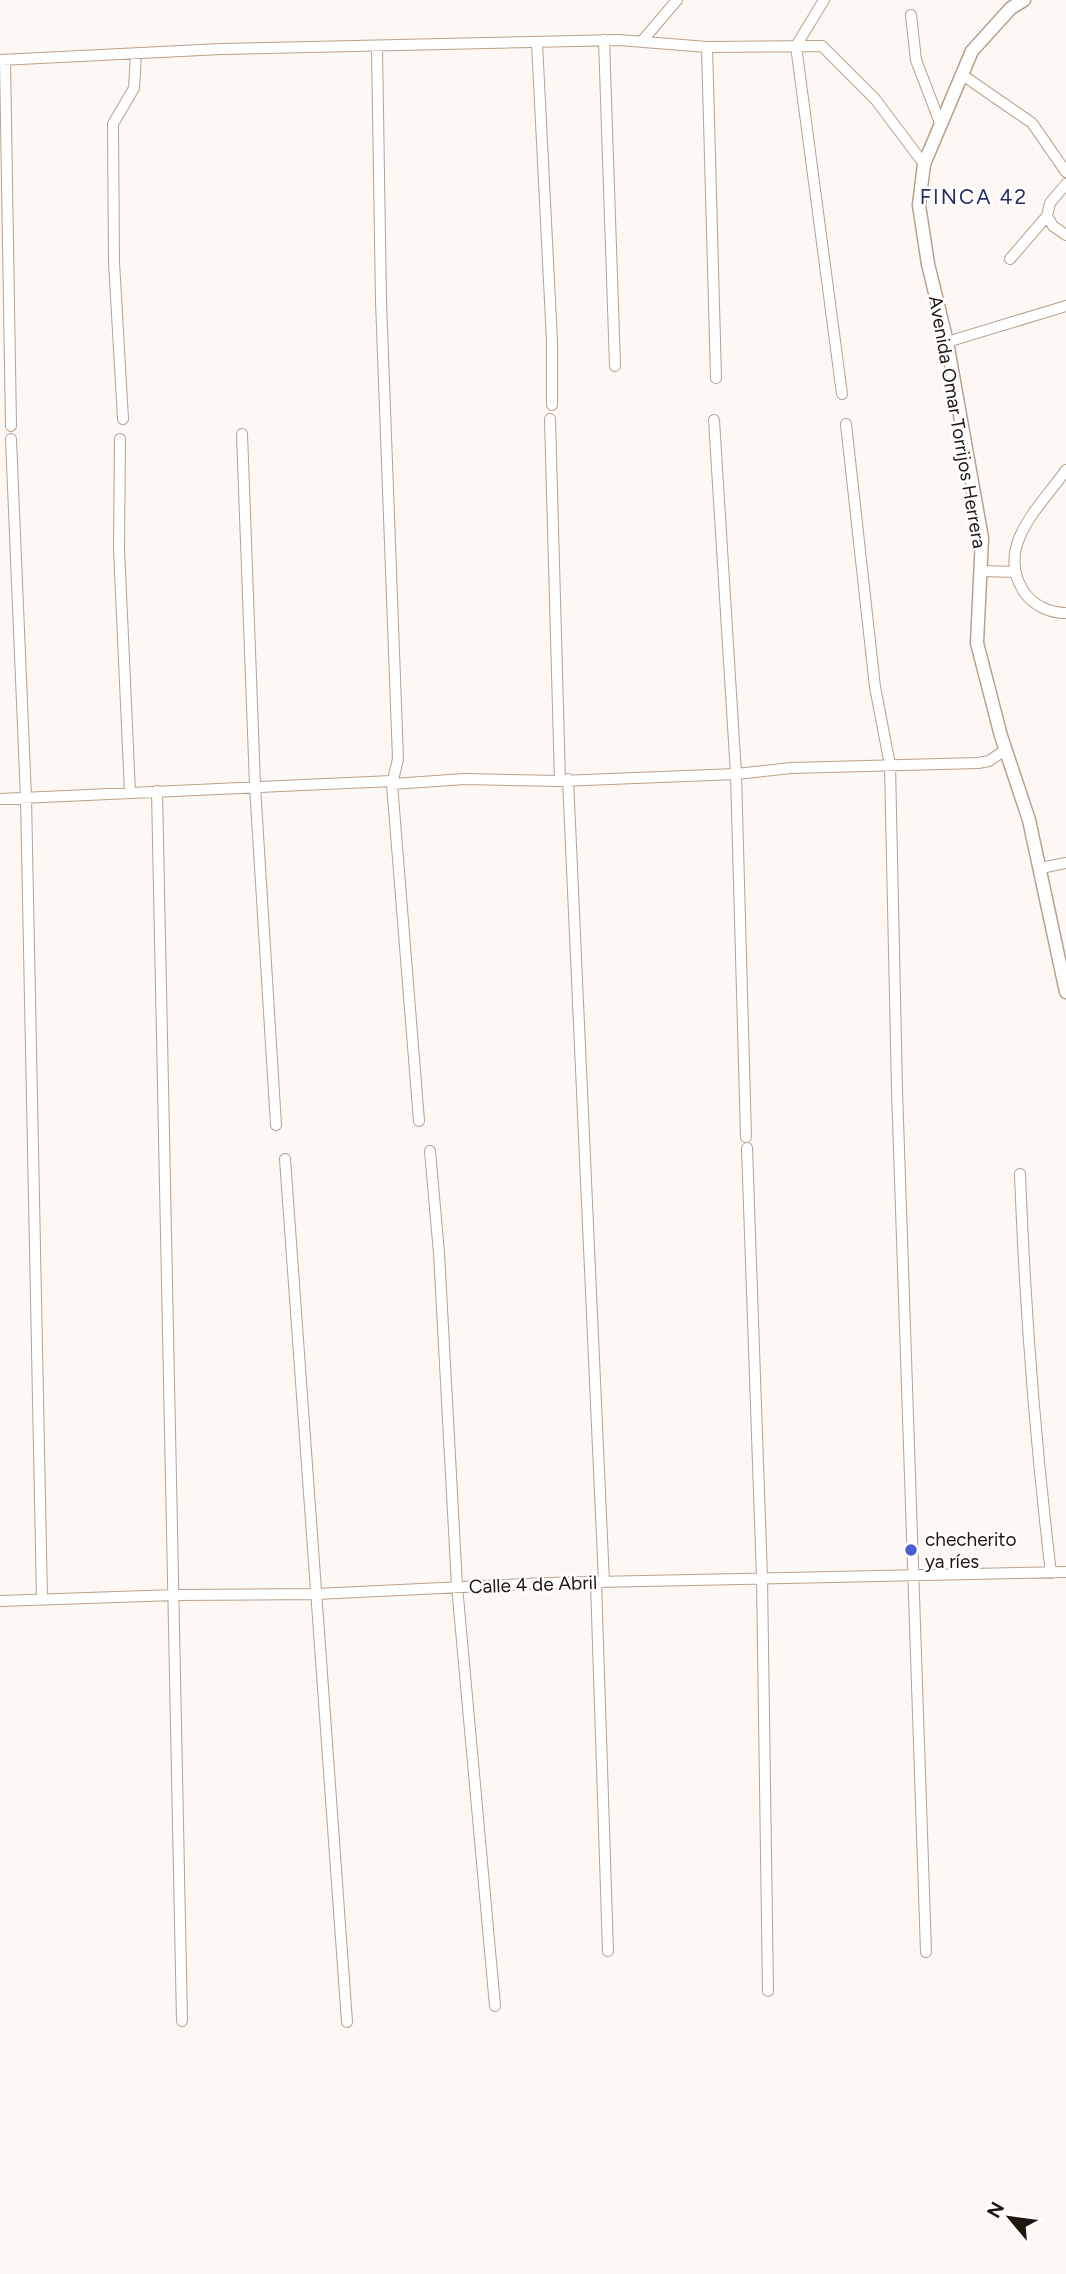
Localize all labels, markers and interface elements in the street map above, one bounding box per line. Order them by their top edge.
district label: FINCA 42 [920,184,1028,209]
street label: Avenida Omar Torrijos Herrera [924,294,991,550]
place label: checherito ya ríes [925,1528,1017,1573]
marker: checherito ya ríes [903,1542,919,1558]
street label: Calle 4 de Abril [468,1571,598,1598]
north arrow [975,2183,1045,2253]
text: N [982,2198,1009,2222]

